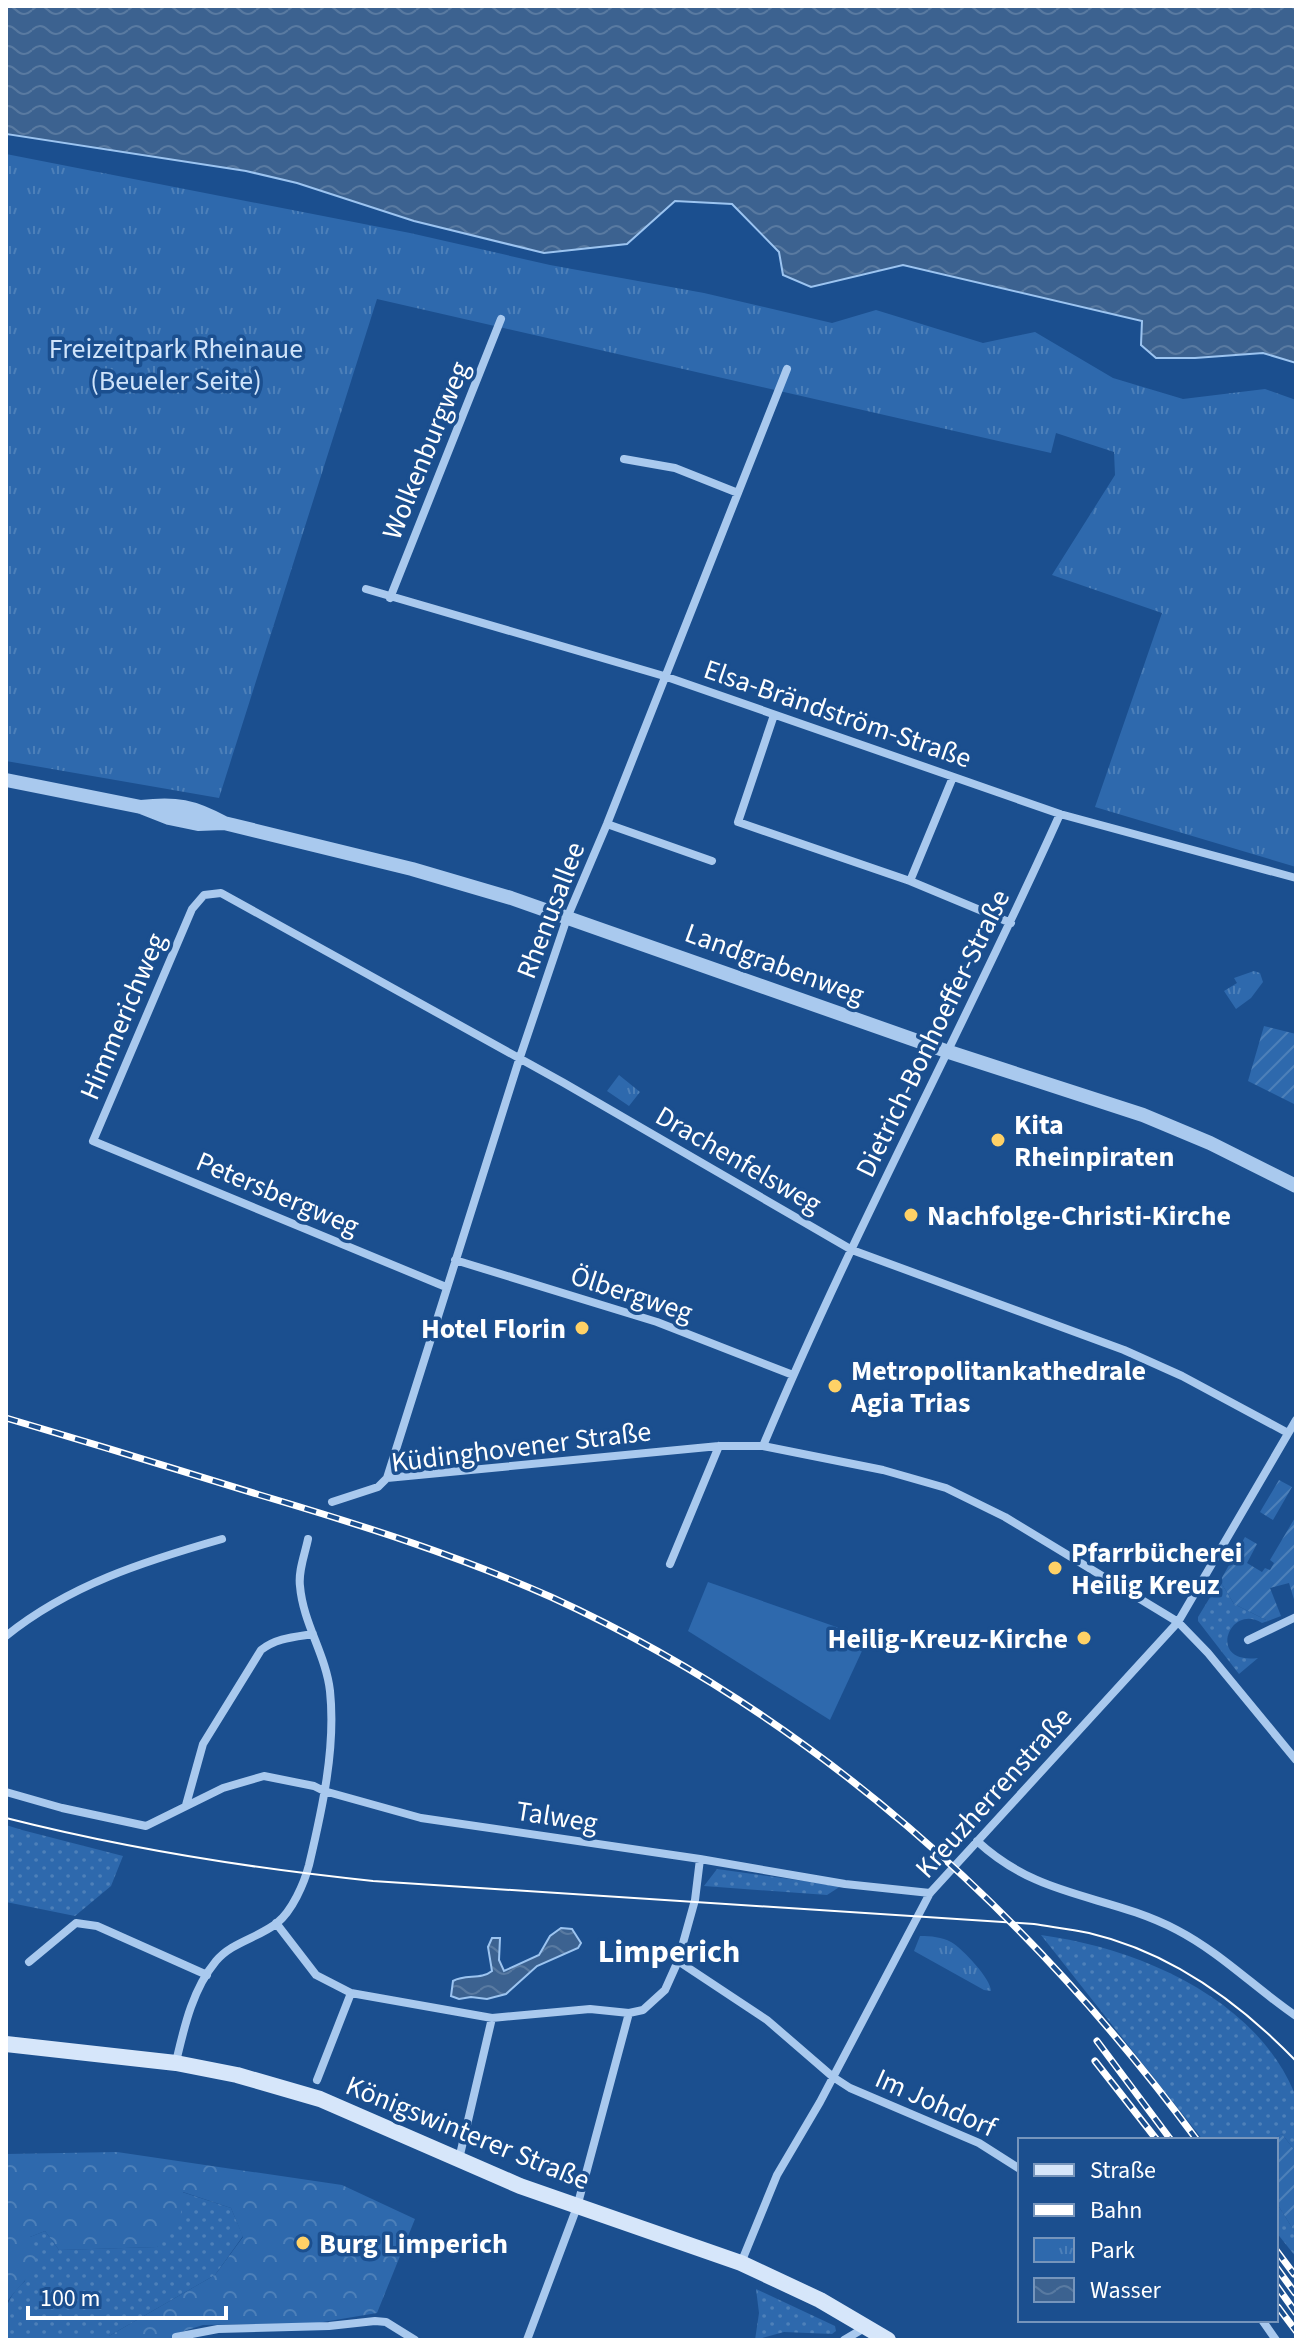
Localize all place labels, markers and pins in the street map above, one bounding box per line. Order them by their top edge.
place label: Kita Rheinpiraten [1014,1105,1175,1177]
marker: Kita Rheinpiraten [989,1131,1007,1149]
place label: Nachfolge-Christi-Kirche [927,1196,1231,1236]
marker: Nachfolge-Christi-Kirche [902,1206,920,1224]
place label: Hotel Florin [421,1309,566,1349]
marker: Hotel Florin [573,1319,591,1337]
place label: Metropolitankathedrale Agia Trias [850,1351,1146,1423]
marker: Metropolitankathedrale Agia Trias [826,1377,844,1395]
place label: Pfarrbücherei Heilig Kreuz [1071,1533,1242,1605]
marker: Pfarrbücherei Heilig Kreuz [1046,1559,1064,1577]
place label: Heilig-Kreuz-Kirche [828,1619,1068,1659]
marker: Heilig-Kreuz-Kirche [1075,1629,1093,1647]
place label: Burg Limperich [319,2224,508,2264]
marker: Burg Limperich [294,2234,312,2252]

